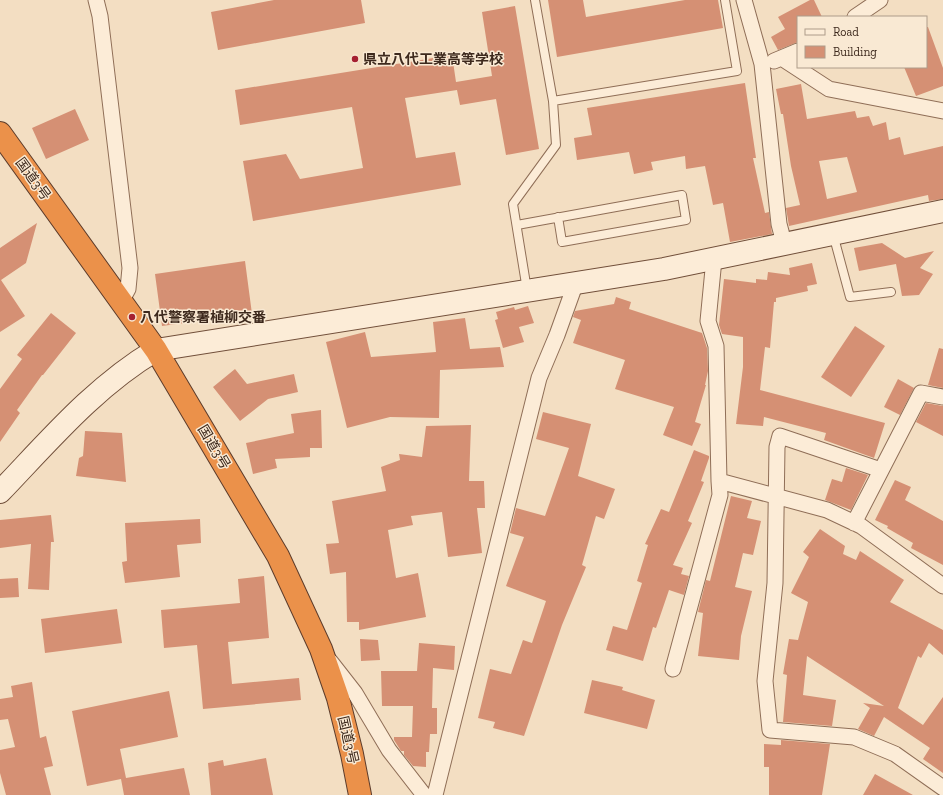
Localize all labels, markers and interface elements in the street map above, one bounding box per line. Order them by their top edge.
legend [797,16,927,68]
text: Road [833,25,859,39]
text: Building [833,45,877,59]
place label: 県立八代工業高等学校 [363,51,503,68]
marker: 県立八代工業高等学校 [350,54,360,64]
street label: 国道3号 [12,154,54,204]
place label: 八代警察署植柳交番 [140,309,266,326]
marker: 八代警察署植柳交番 [127,312,137,322]
street label: 国道3号 [194,422,234,472]
street label: 国道3号 [334,714,362,766]

